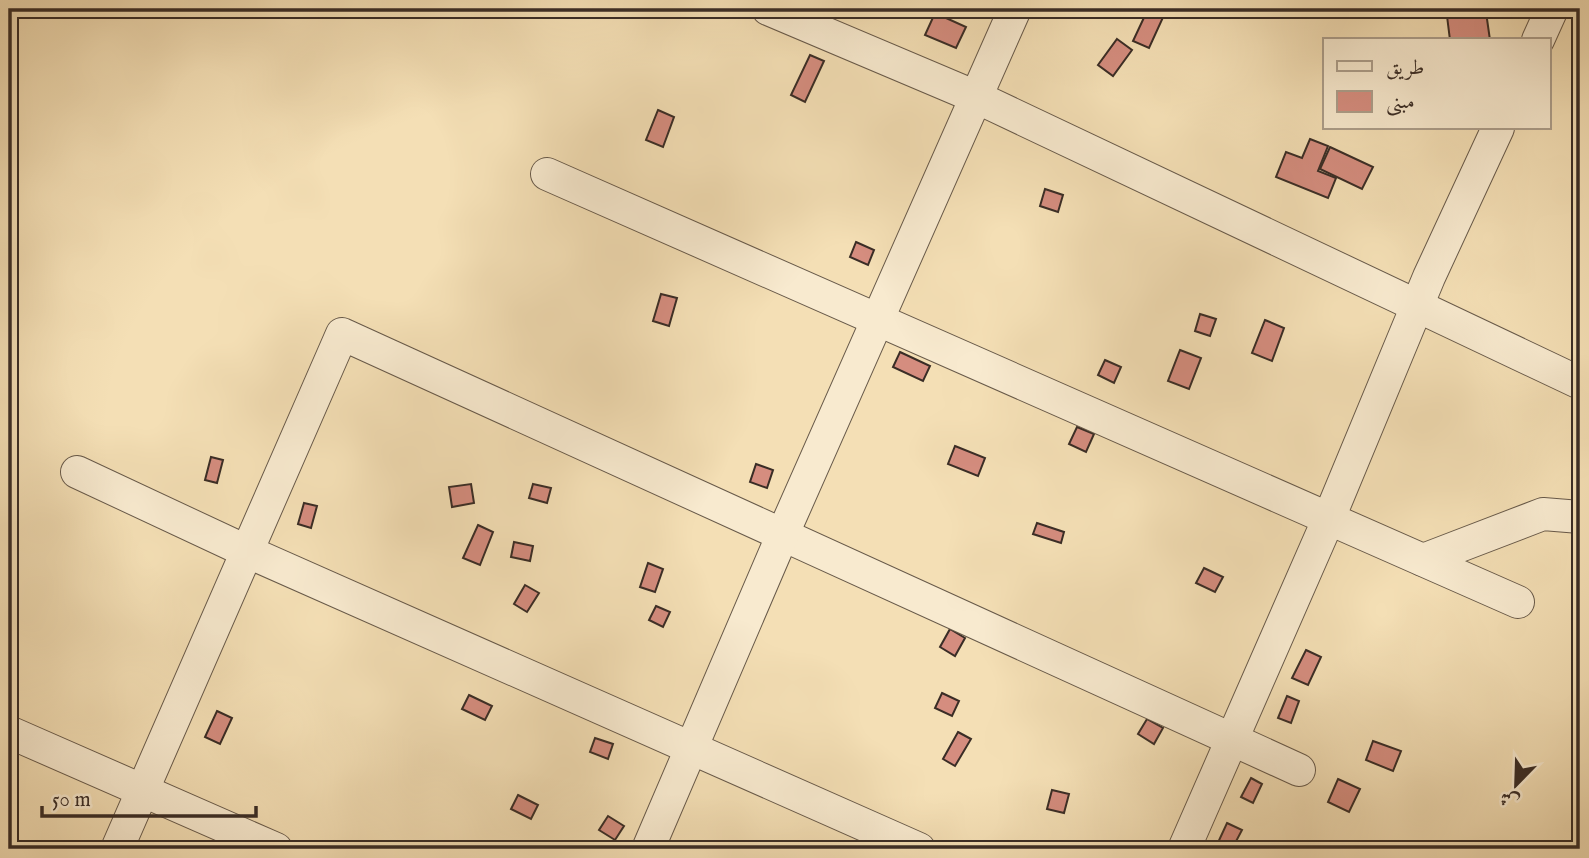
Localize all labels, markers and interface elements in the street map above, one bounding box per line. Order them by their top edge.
legend [1323,38,1550,130]
text: طريق [1386,55,1424,82]
text: مبنى [1386,89,1415,116]
north arrow [1480,750,1550,820]
scale bar [42,774,256,818]
text: ش [1497,784,1524,814]
text: 50 m [52,787,91,814]

